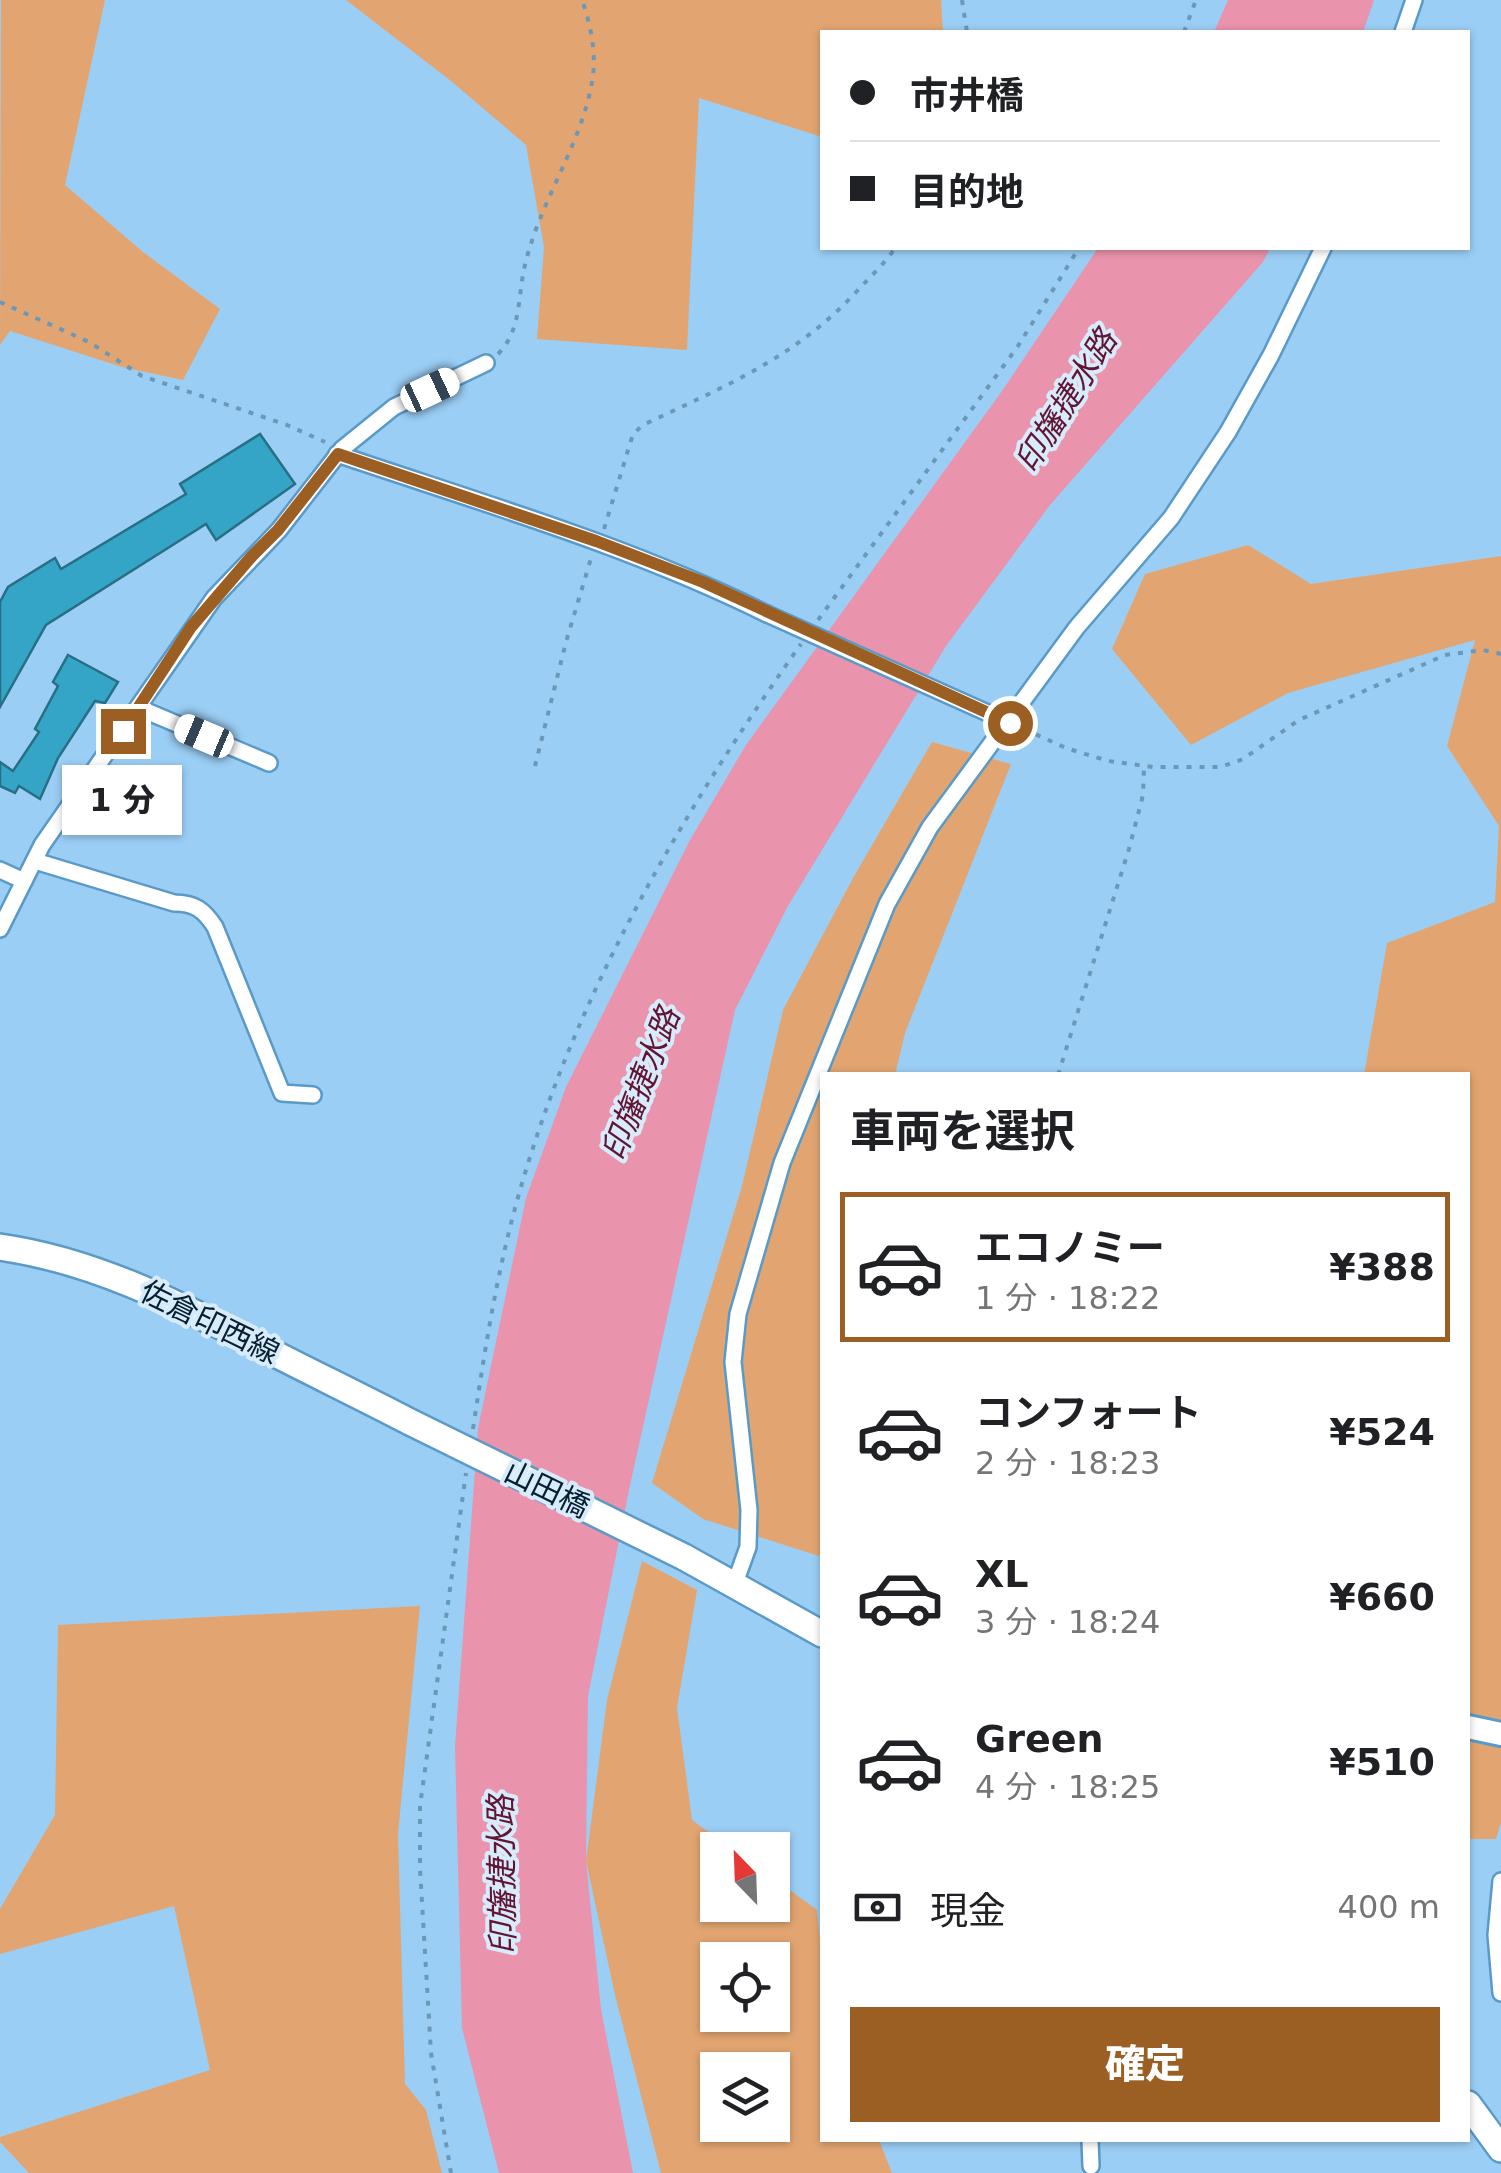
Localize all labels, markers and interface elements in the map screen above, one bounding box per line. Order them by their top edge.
text: 市井橋 [910,74,1024,118]
text: 目的地 [910,170,1024,214]
water label: 印旛捷水路 [1007,321,1126,479]
car [396,364,464,416]
route start [988,701,1033,746]
route end [101,709,146,754]
car [171,710,237,762]
callout: 1 分 [63,766,183,836]
text: 1 分 [89,781,155,819]
water label: 印旛捷水路 [595,1000,688,1166]
text: 車両を選択 [850,1105,1075,1158]
icon: car [855,1222,945,1312]
text: エコノミー [975,1226,1165,1270]
text: ¥388 [1329,1245,1435,1289]
street label: 佐倉印西線 [135,1273,285,1371]
text: 1 分 · 18:22 [975,1279,1160,1317]
icon: car [855,1387,945,1477]
text: コンフォート [975,1391,1202,1435]
text: ¥524 [1329,1410,1435,1454]
text: 2 分 · 18:23 [975,1444,1160,1482]
street label: 山田橋 [499,1454,595,1524]
icon: car [855,1552,945,1642]
text: XL [975,1552,1029,1596]
text: ¥660 [1329,1575,1435,1619]
text: 3 分 · 18:24 [975,1603,1160,1641]
icon: car [855,1717,945,1807]
text: Green [975,1717,1104,1761]
text: ¥510 [1329,1740,1435,1784]
text: 4 分 · 18:25 [975,1768,1160,1806]
water label: 印旛捷水路 [482,1792,522,1955]
north arrow [700,1832,790,1922]
map controls [700,1832,790,2142]
icon: cash [850,1880,905,1935]
text: 400 m [1338,1888,1440,1926]
text: 現金 [930,1889,1006,1933]
button: locate [700,1942,790,2032]
button: 確定 [850,2007,1440,2122]
button: layers [700,2052,790,2142]

